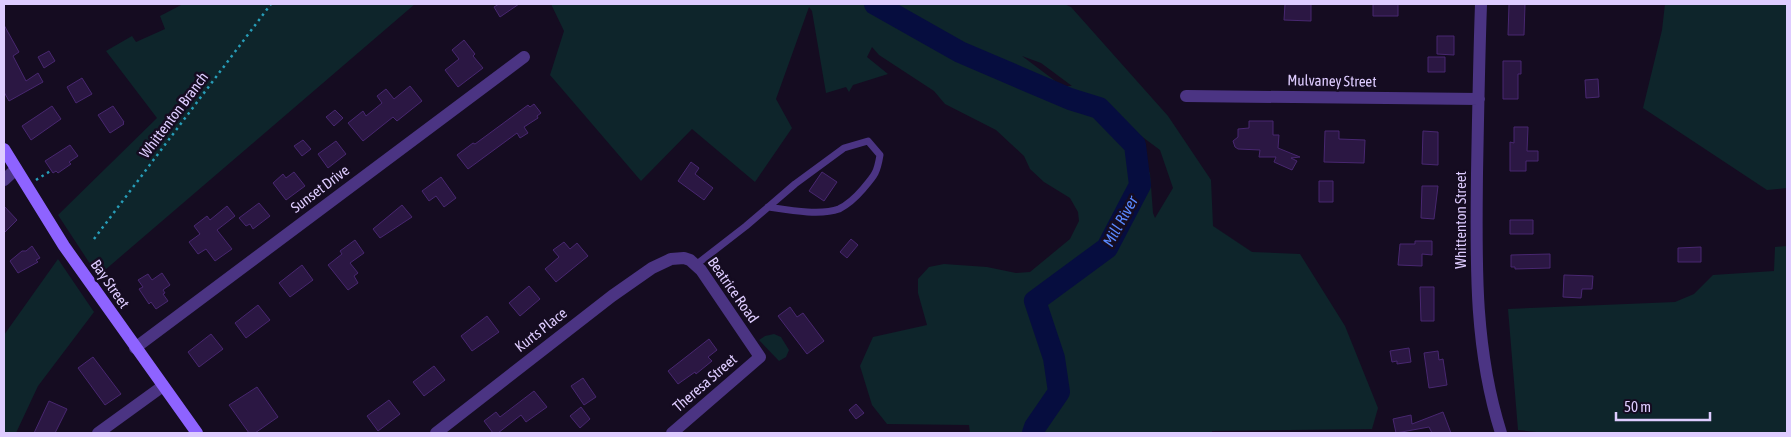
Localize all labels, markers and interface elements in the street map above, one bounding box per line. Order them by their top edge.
street label: Whittenton Branch [136,68,211,161]
street label: Mulvaney Street [1287,71,1377,90]
street label: Sunset Drive [287,161,352,216]
street label: Whittenton Street [1452,171,1469,269]
water label: Mill River [1099,191,1142,249]
street label: Beatrice Road [705,254,762,326]
street label: Bay Street [88,256,133,311]
street label: Kurts Place [511,304,570,355]
street label: Theresa Street [669,350,740,415]
scale bar [1616,390,1710,422]
text: 50 m [1624,398,1651,415]

